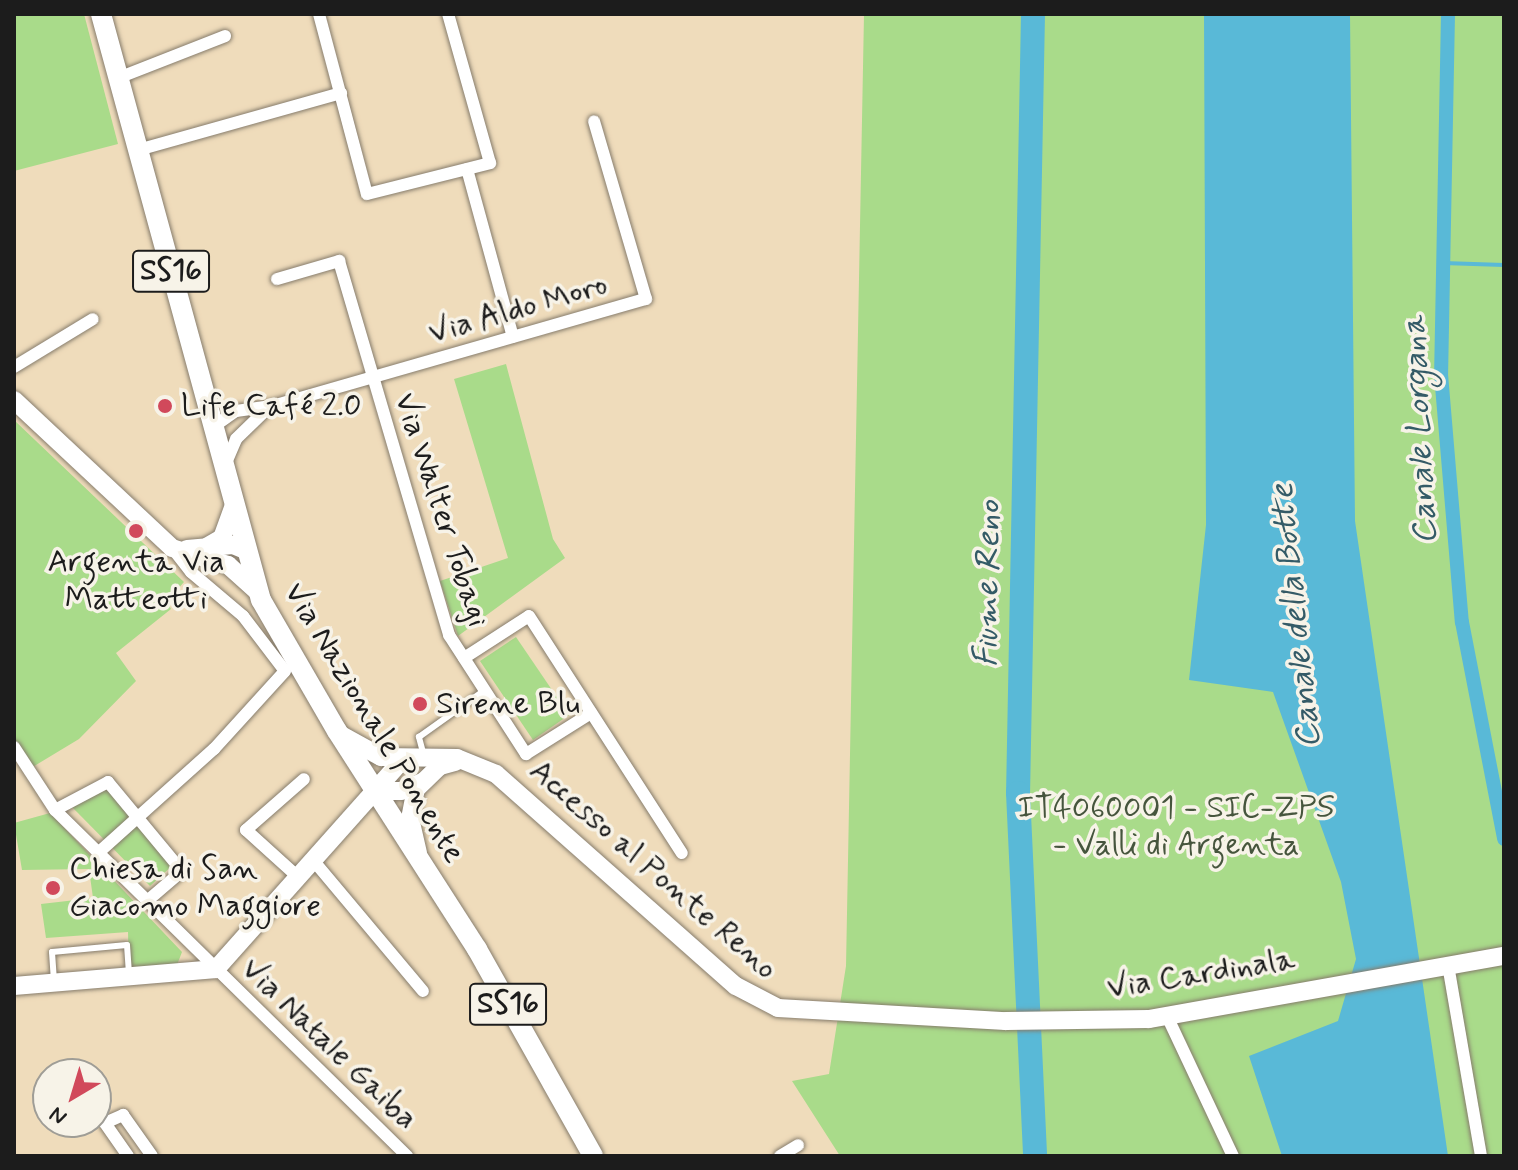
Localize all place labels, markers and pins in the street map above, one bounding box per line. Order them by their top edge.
place label: Life Café 2.0 [181,387,361,425]
marker: Life Café 2.0 [156,397,174,415]
marker: Argenta Via Matteotti [127,522,145,540]
place label: Argenta Via Matteotti [47,544,225,619]
place label: Sirene Blu [436,685,580,723]
marker: Sirene Blu [411,695,429,713]
place label: Chiesa di San Giacomo Maggiore [69,851,321,926]
marker: Chiesa di San Giacomo Maggiore [44,879,62,897]

